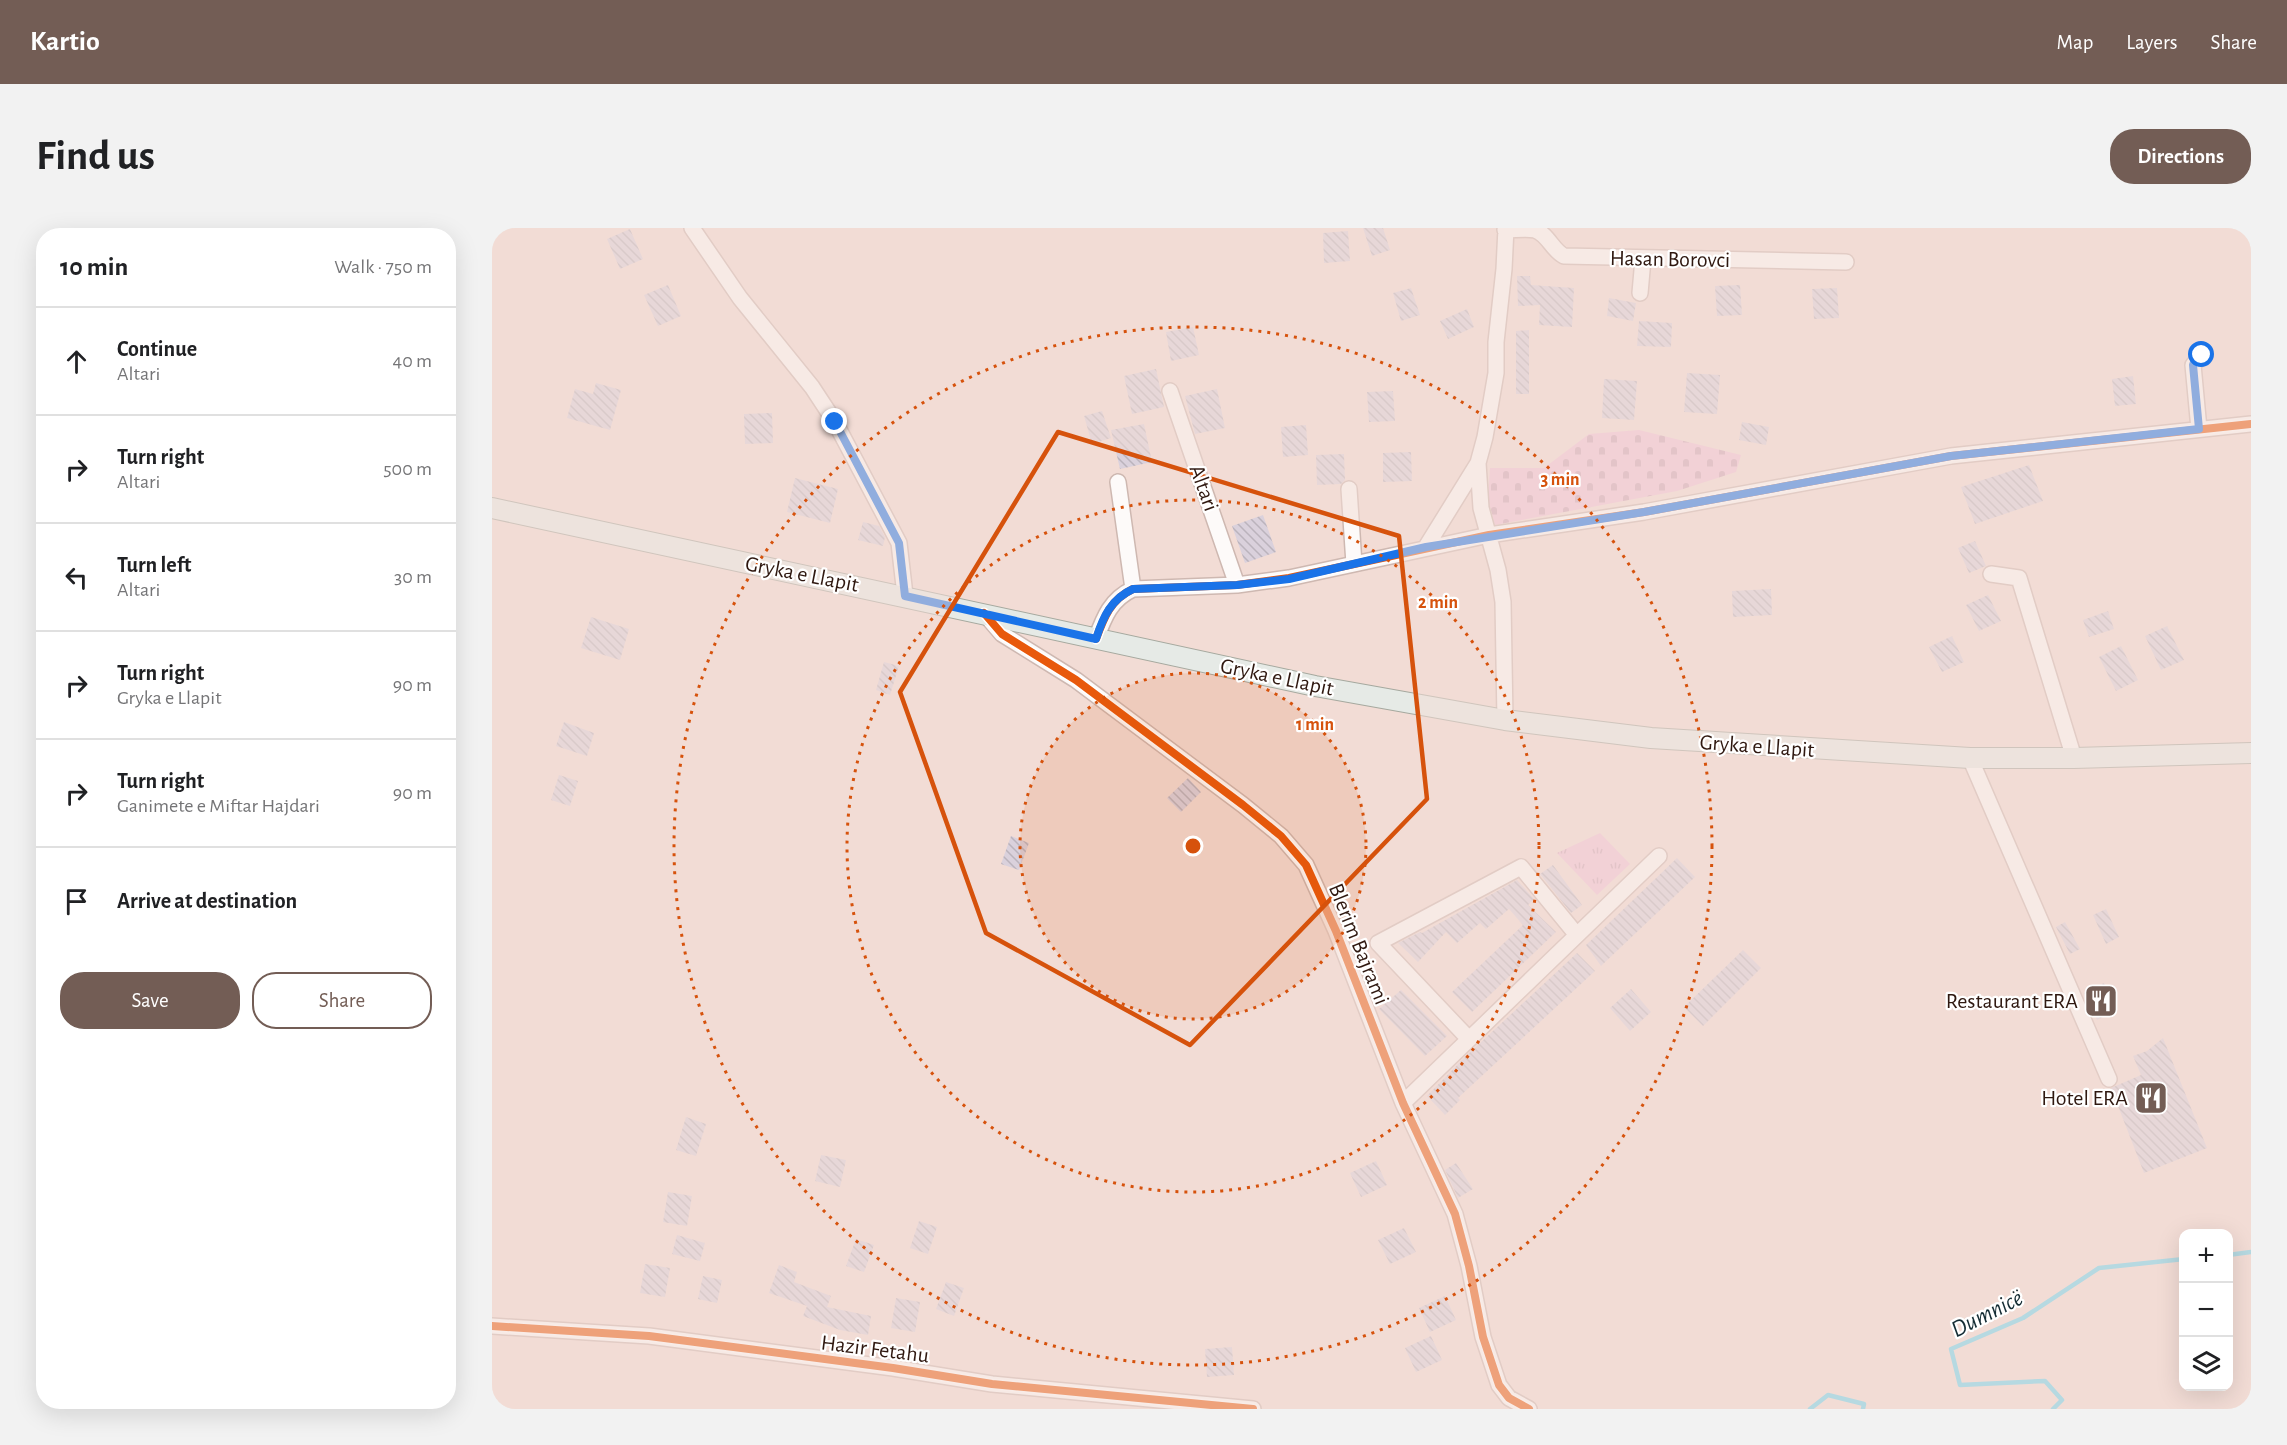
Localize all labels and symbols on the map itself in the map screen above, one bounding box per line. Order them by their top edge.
street label: Hasan Borovci [1610,247,1730,271]
route start [2188,341,2214,367]
route end [821,408,847,434]
street label: Altari [1186,462,1222,514]
text: 3 min [1540,471,1580,489]
street label: Gryka e Llapit [743,552,861,596]
text: 2 min [1418,594,1458,612]
street label: Gryka e Llapit [1218,654,1336,700]
text: 1 min [1296,716,1334,734]
street label: Gryka e Llapit [1699,731,1815,761]
centre of rings [1183,836,1203,856]
street label: Blerim Bajrami [1325,880,1393,1008]
restaurant icon: Restaurant ERA [2083,983,2119,1019]
place label: Restaurant ERA [1946,990,2078,1012]
restaurant icon: Hotel ERA [2133,1080,2169,1116]
place label: Hotel ERA [2041,1087,2128,1109]
water label: Dumnicë [1947,1286,2027,1342]
street label: Hazir Fetahu [820,1331,930,1367]

